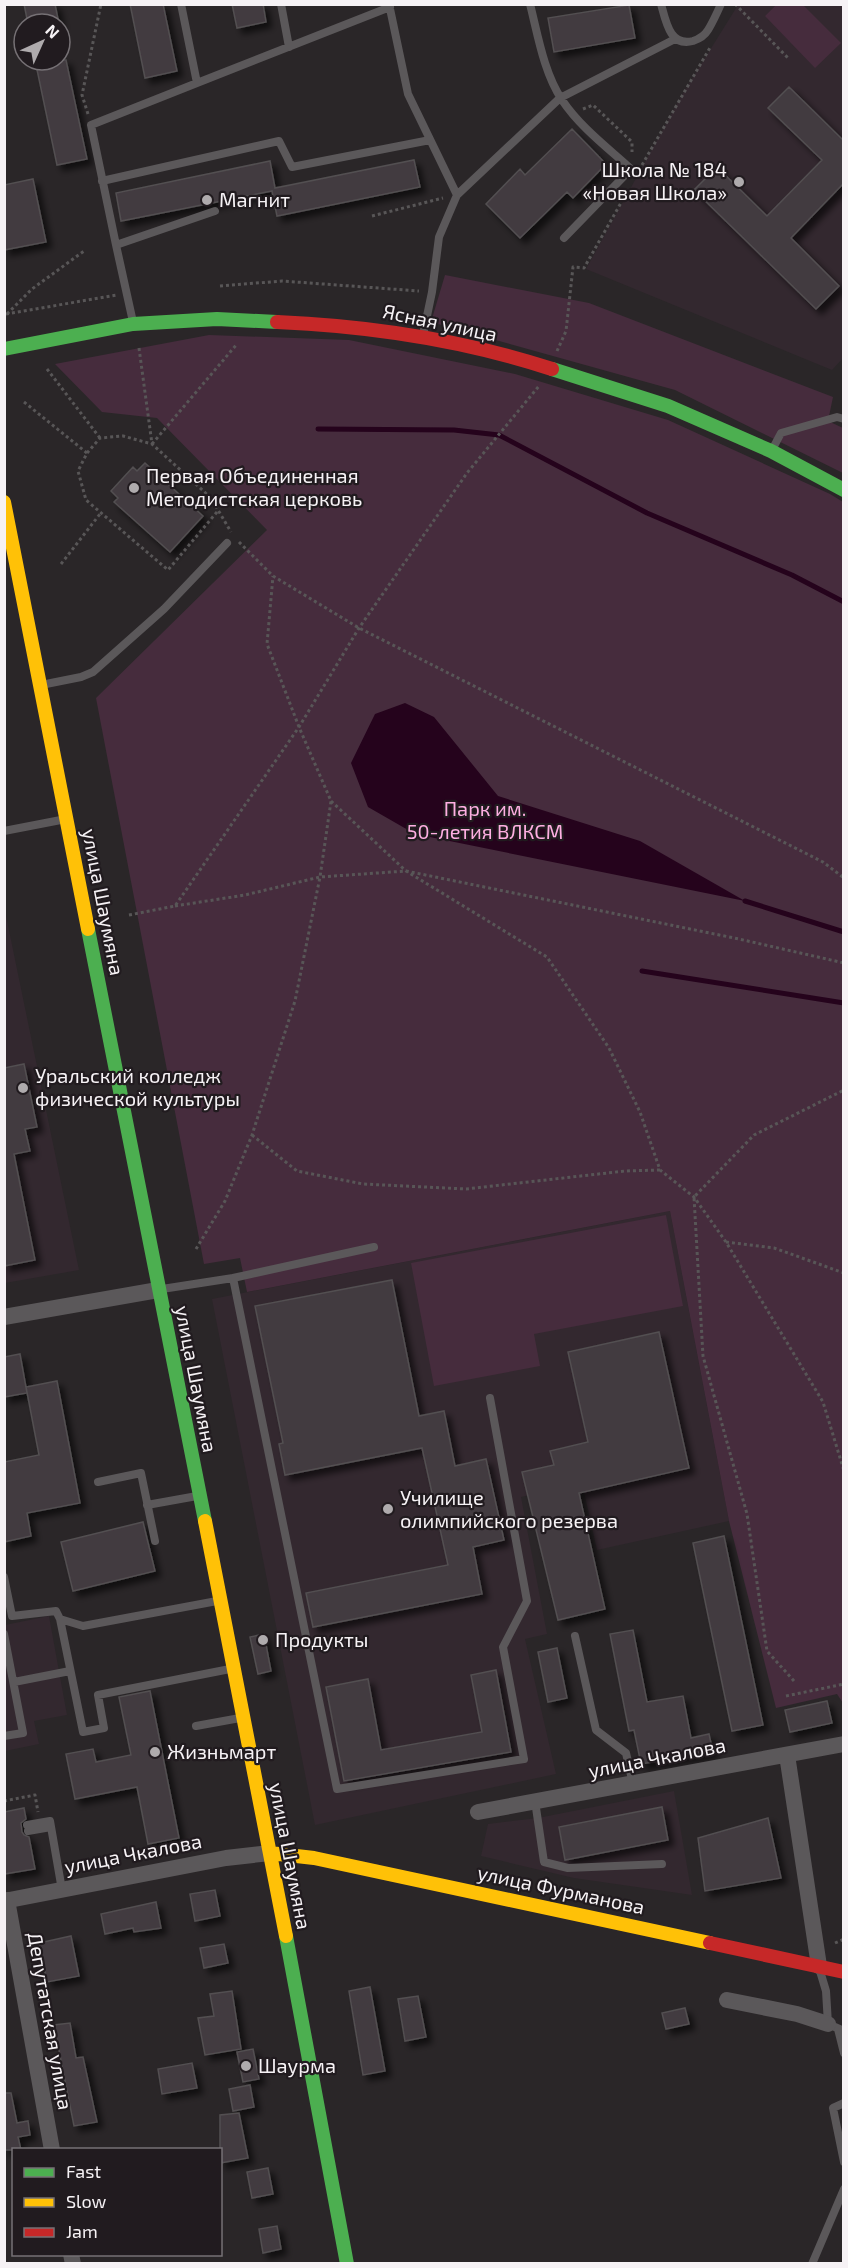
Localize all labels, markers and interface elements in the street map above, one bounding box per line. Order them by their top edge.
north arrow [12,12,72,72]
text: N [42,20,64,42]
place label: Школа № 184 «Новая Школа» [583,157,727,204]
marker: Школа № 184 «Новая Школа» [732,175,746,189]
place label: Магнит [219,187,290,211]
marker: Магнит [200,193,214,207]
street label: Ясная улица [381,298,499,347]
place label: Первая Объединенная Методистская церковь [146,463,362,510]
marker: Первая Объединенная Методистская церковь [127,481,141,495]
park label: Парк им. 50-летия ВЛКСМ [407,796,563,843]
street label: улица Шаумяна [77,826,130,977]
place label: Уральский колледж физической культуры [35,1063,240,1111]
marker: Уральский колледж физической культуры [16,1081,30,1095]
street label: улица Шаумяна [170,1303,223,1454]
place label: Училище олимпийского резерва [400,1485,618,1532]
marker: Училище олимпийского резерва [381,1502,395,1516]
place label: Продукты [275,1627,368,1652]
marker: Продукты [256,1633,270,1647]
street label: улица Чкалова [586,1732,728,1783]
place label: Жизньмарт [167,1739,276,1763]
marker: Жизньмарт [148,1745,162,1759]
street label: улица Шаумяна [264,1780,317,1931]
street label: улица Чкалова [62,1828,204,1879]
street label: улица Фурманова [475,1860,647,1919]
street label: Депутатская улица [23,1930,78,2112]
place label: Шаурма [258,2053,336,2078]
marker: Шаурма [239,2059,253,2073]
legend [12,2148,222,2256]
text: Fast [66,2160,101,2182]
text: Slow [66,2190,107,2212]
text: Jam [66,2220,98,2242]

